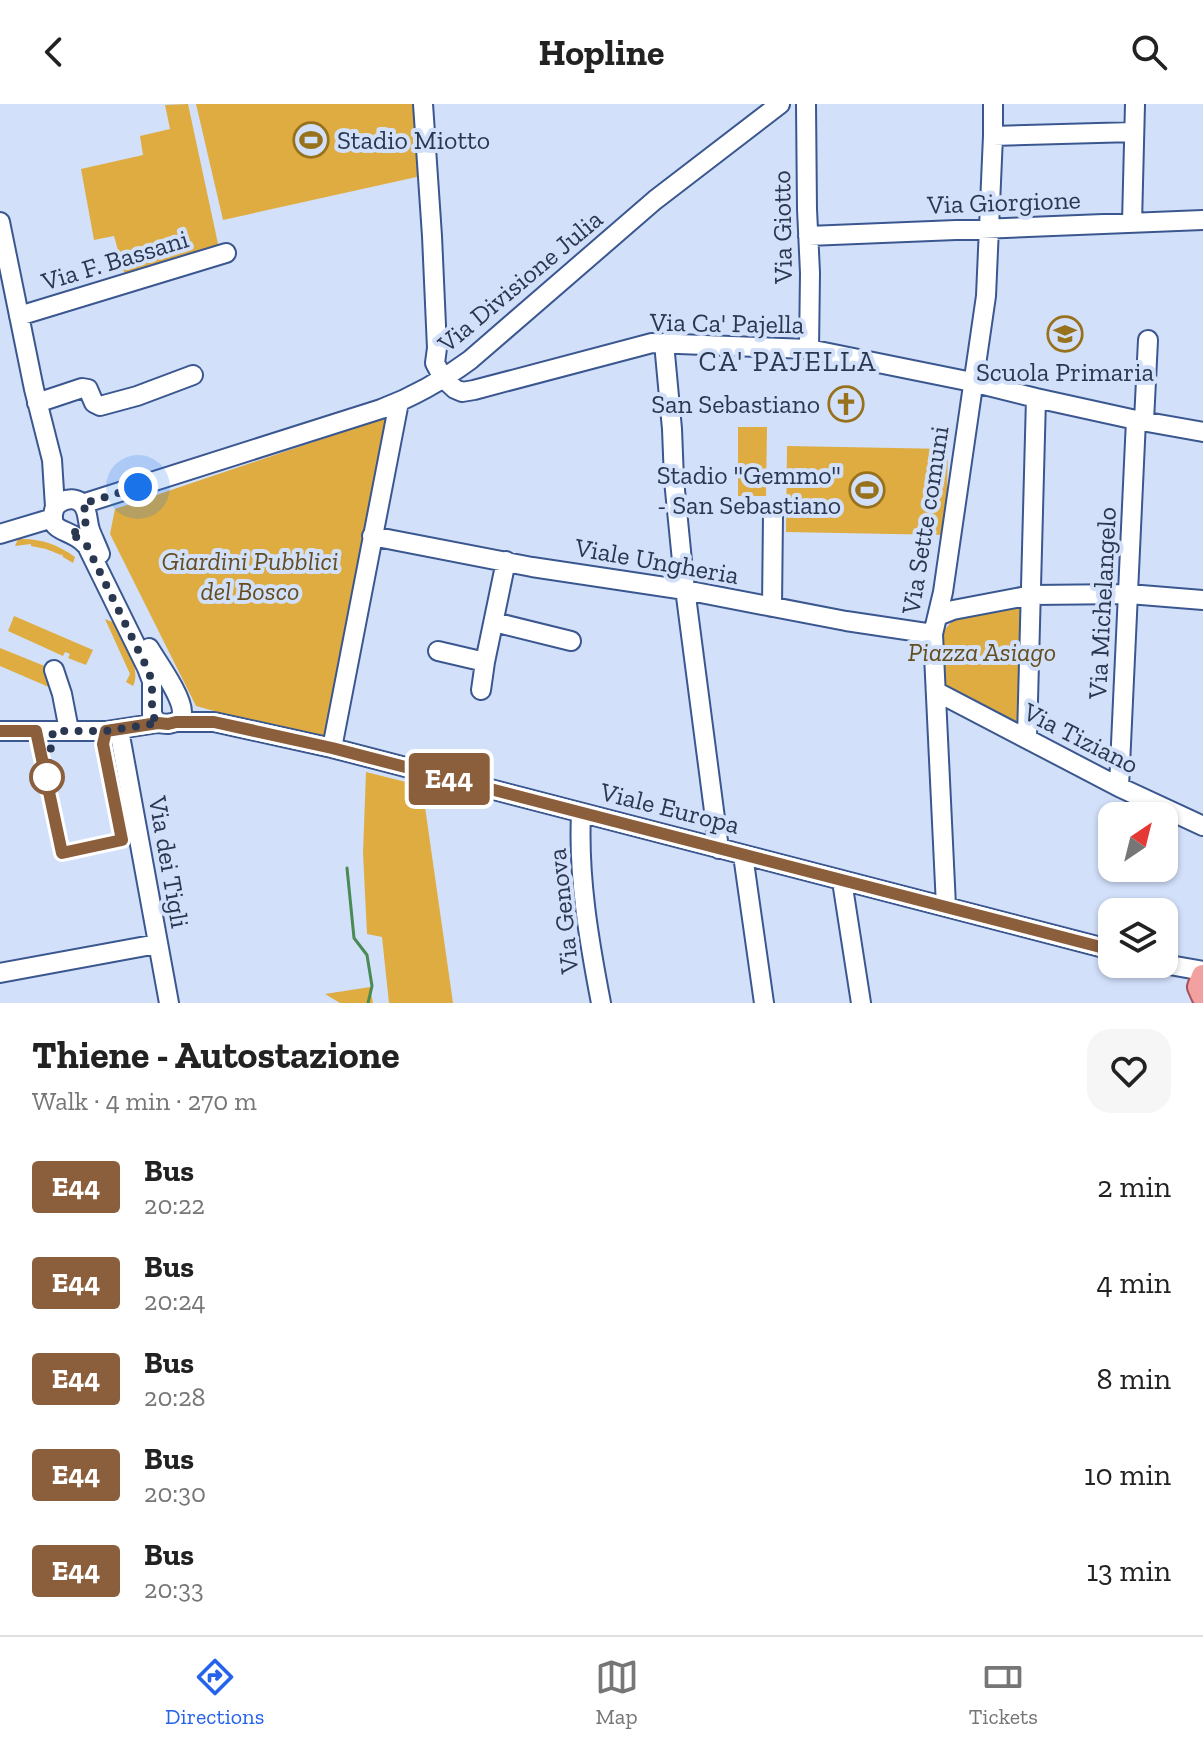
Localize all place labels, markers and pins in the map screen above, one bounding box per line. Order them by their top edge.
sports icon: Stadio Miotto [292,121,330,159]
place label: Stadio Miotto [337,124,490,156]
school or university icon: Scuola Primaria [1046,315,1084,353]
place label: Scuola Primaria [976,356,1154,388]
church icon: San Sebastiano [827,385,865,423]
place label: San Sebastiano [651,388,820,420]
place label: Stadio "Gemmo" - San Sebastiano [657,459,841,521]
sports icon: Stadio "Gemmo" - San Sebastiano [848,471,886,509]
unlabelled marker [30,760,64,794]

